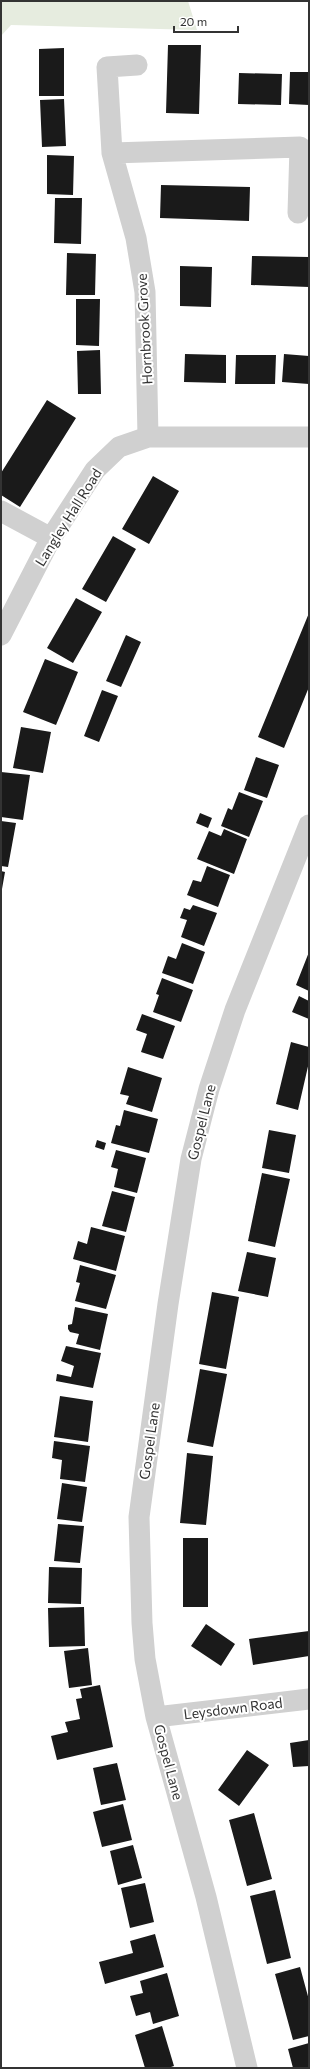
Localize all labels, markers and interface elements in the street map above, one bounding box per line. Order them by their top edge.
scale bar [174,8,238,34]
text: 20 m [180,14,207,28]
street label: Hornbrook Grove [133,273,155,385]
street label: Langley Hall Road [31,465,105,569]
street label: Gospel Lane [183,1082,219,1162]
street label: Gospel Lane [135,1401,163,1481]
street label: Leysdown Road [183,1693,283,1723]
street label: Gospel Lane [151,1722,187,1802]

